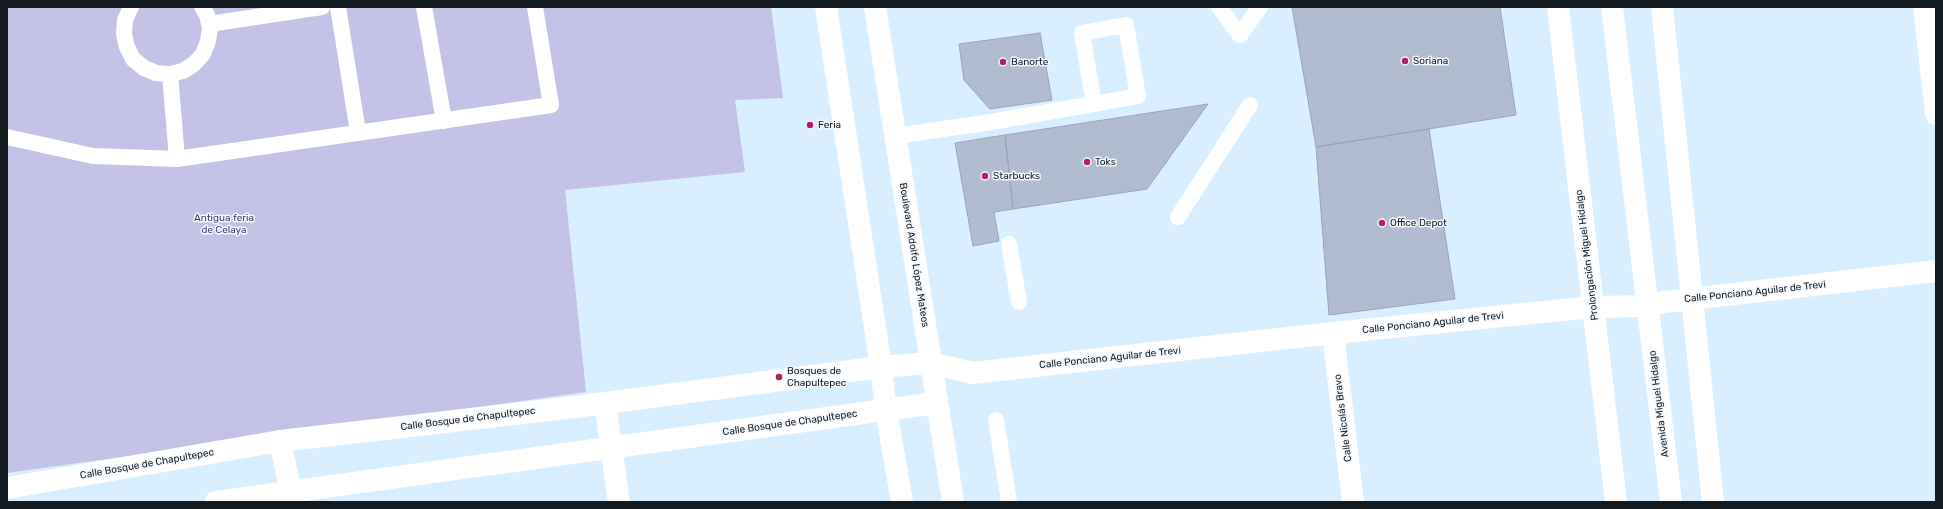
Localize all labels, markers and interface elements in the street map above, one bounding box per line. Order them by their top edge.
place label: Soriana [1413,55,1448,67]
place label: Banorte [1011,56,1048,68]
marker: Soriana [1400,56,1410,66]
marker: Banorte [998,57,1008,67]
place label: Feria [818,119,841,131]
marker: Feria [805,120,815,130]
place label: Toks [1095,156,1116,168]
marker: Toks [1082,157,1092,167]
place label: Starbucks [993,170,1040,182]
marker: Starbucks [980,171,990,181]
street label: Boulevard Adolfo López Mateos [897,182,931,328]
street label: Prolongación Miguel Hidalgo [1573,189,1601,321]
park label: Antigua feria de Celaya [194,212,254,236]
place label: Office Depot [1390,217,1447,229]
marker: Office Depot [1377,218,1387,228]
street label: Calle Ponciano Aguilar de Trevi [1684,279,1826,305]
street label: Calle Ponciano Aguilar de Trevi [1362,310,1504,336]
street label: Calle Ponciano Aguilar de Trevi [1039,345,1181,371]
street label: Avenida Miguel Hidalgo [1646,350,1672,458]
place label: Bosques de Chapultepec [787,365,846,388]
marker: Bosques de Chapultepec [774,372,784,382]
street label: Calle Nicolás Bravo [1332,374,1354,462]
street label: Calle Bosque de Chapultepec [400,405,536,433]
street label: Calle Bosque de Chapultepec [722,408,858,438]
street label: Calle Bosque de Chapultepec [79,446,215,482]

